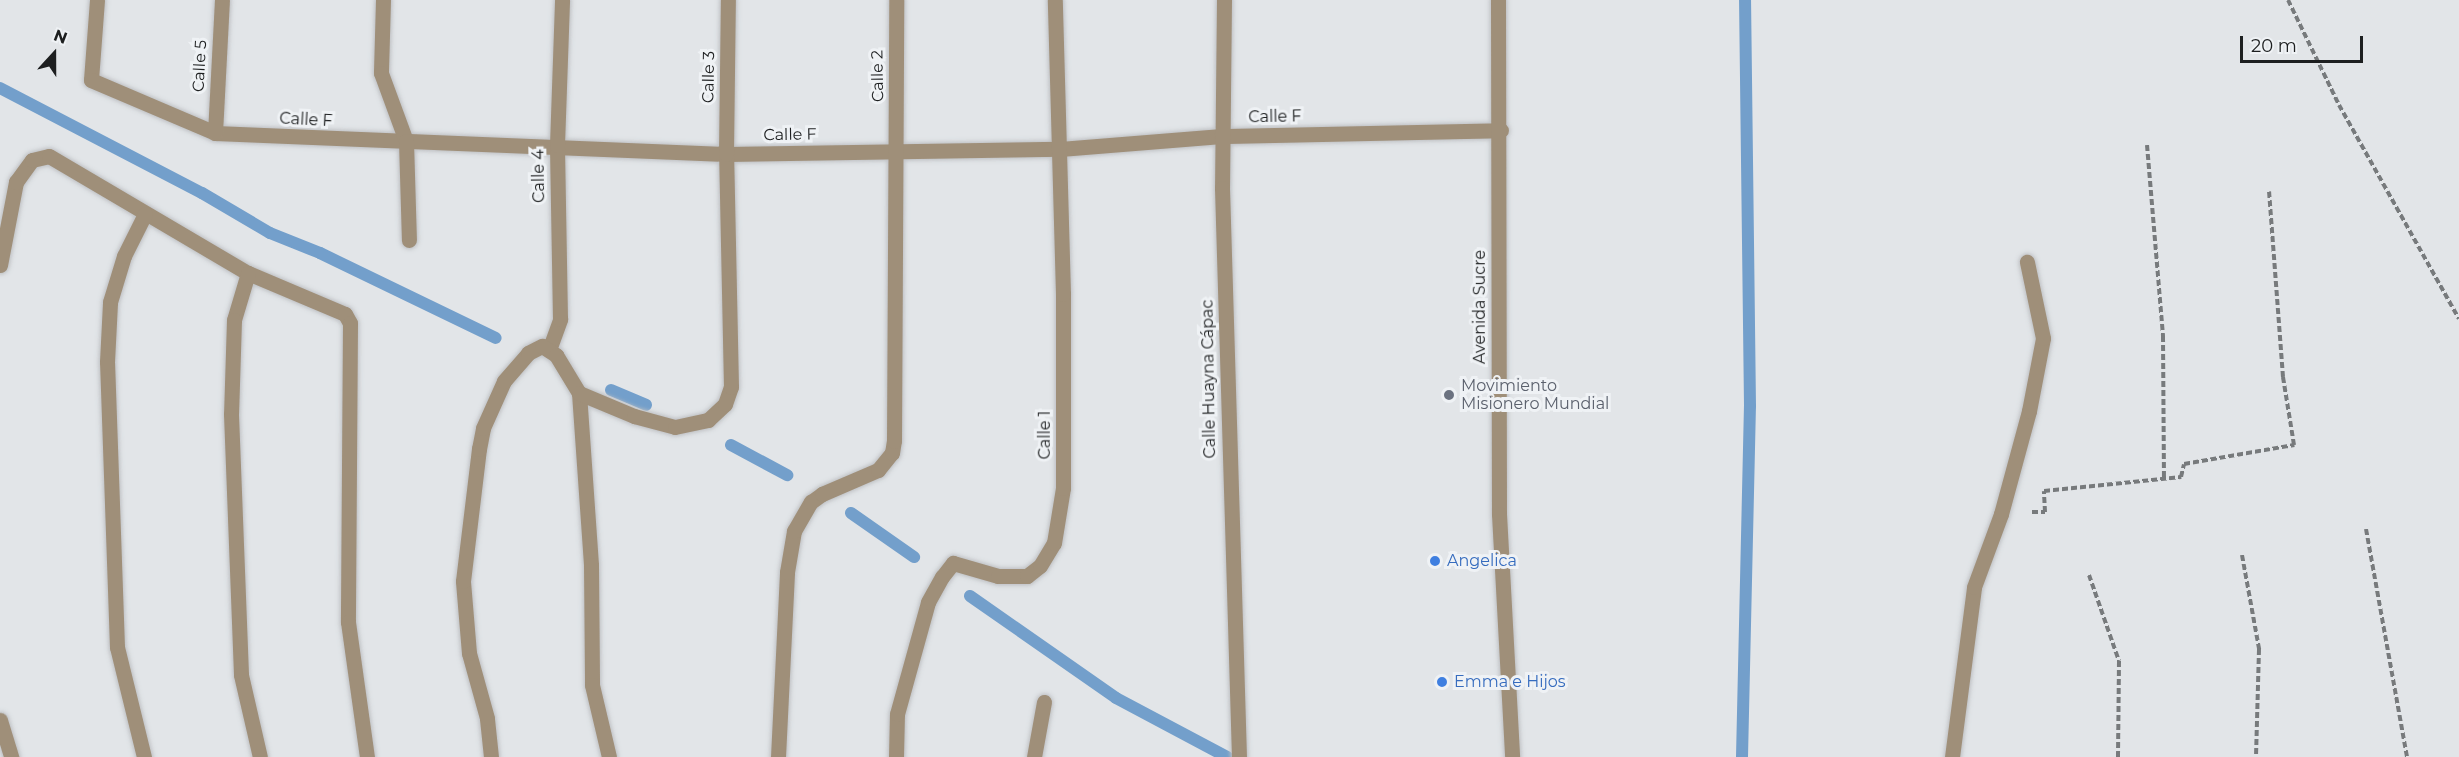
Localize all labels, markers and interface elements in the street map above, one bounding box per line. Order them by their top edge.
north arrow [24,24,84,84]
scale bar [2243,24,2366,62]
text: N [51,26,70,48]
text: 20 m [2251,35,2297,57]
street label: Calle 5 [189,39,211,93]
street label: Calle 2 [868,50,888,102]
street label: Calle 3 [699,51,719,103]
street label: Calle F [1248,107,1302,127]
street label: Calle F [279,109,333,131]
street label: Calle F [763,125,817,145]
street label: Calle 4 [529,149,549,203]
street label: Avenida Sucre [1470,250,1490,364]
street label: Calle Huayna Cápac [1198,299,1220,459]
place label: Movimiento Misionero Mundial [1461,376,1609,414]
marker: Movimiento Misionero Mundial [1442,388,1456,402]
street label: Calle 1 [1035,411,1055,459]
place label: Angelica [1447,551,1517,571]
marker: Angelica [1428,554,1442,568]
place label: Emma e Hijos [1454,672,1566,692]
marker: Emma e Hijos [1435,675,1449,689]

